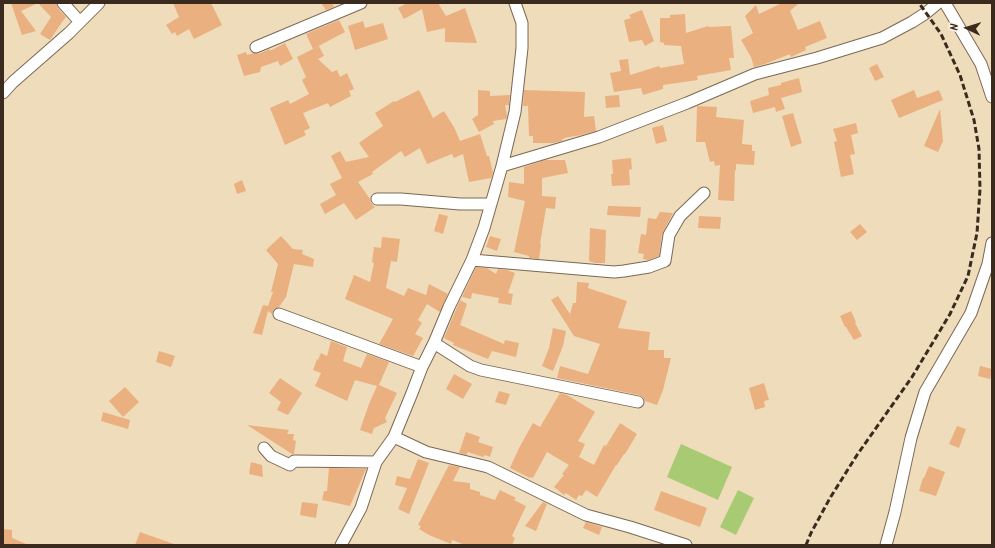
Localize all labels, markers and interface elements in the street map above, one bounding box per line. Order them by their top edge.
north arrow [947,8,987,48]
text: N [946,23,964,31]

